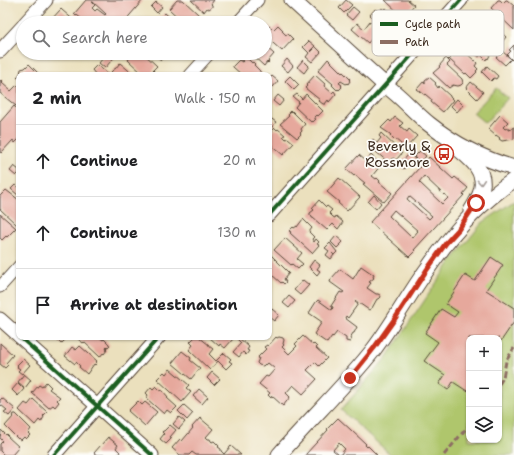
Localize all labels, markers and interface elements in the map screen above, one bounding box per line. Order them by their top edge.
legend [372,10,504,56]
search box [16,16,272,60]
text: Cycle path [405,17,461,32]
icon: search [30,27,52,49]
text: Search here [62,28,148,48]
text: Path [405,35,429,50]
text: 2 min [32,87,82,109]
text: Walk · 150 m [174,90,256,107]
place label: Beverly & Rossmore [365,137,430,171]
bus stop icon: Beverly & Rossmore [433,143,455,165]
icon: ahead [32,150,54,172]
text: Continue [70,151,138,171]
text: 20 m [223,152,256,169]
one-way arrow [477,179,486,185]
route start [467,194,485,212]
icon: ahead [32,222,54,244]
text: Continue [70,223,138,243]
text: 130 m [218,224,256,241]
icon: arrive [32,294,54,316]
text: Arrive at destination [70,295,238,315]
map controls [466,335,502,443]
button: + [466,335,502,371]
route end [341,369,359,387]
button: − [466,371,502,407]
button: layers [466,407,502,443]

